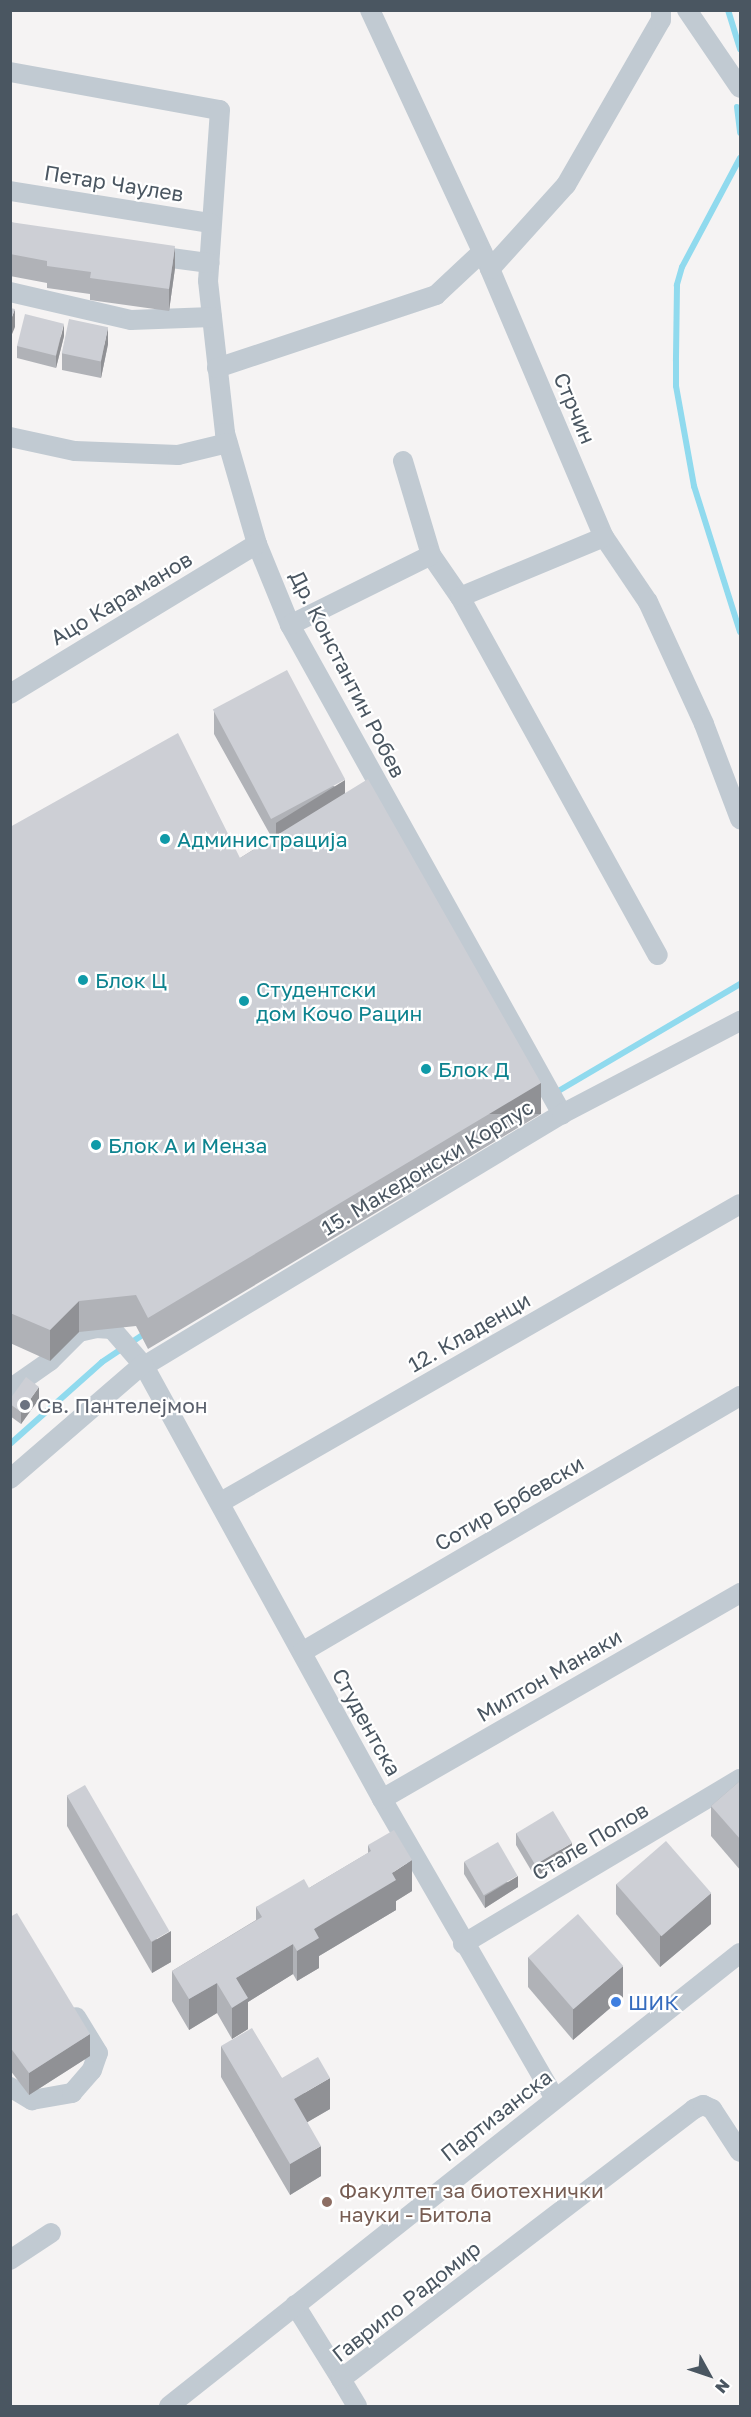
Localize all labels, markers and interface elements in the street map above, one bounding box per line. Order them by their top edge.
street label: Петар Чаулев [42,160,186,206]
street label: Стрчин [549,369,601,447]
street label: Ацо Караманов [46,546,196,650]
street label: Др. Константин Робев [285,566,411,782]
place label: Администрација [177,826,348,852]
marker: Администрација [158,832,172,846]
place label: Блок Ц [95,967,167,993]
marker: Блок Ц [76,973,90,987]
place label: Студентски дом Кочо Рацин [256,976,422,1026]
marker: Студентски дом Кочо Рацин [237,994,251,1008]
place label: Блок Д [438,1056,509,1082]
marker: Блок Д [419,1062,433,1076]
street label: 15. Македонски Корпус [317,1094,537,1240]
place label: Блок А и Менза [108,1132,267,1158]
marker: Блок А и Менза [89,1138,103,1152]
street label: 12. Кладенци [404,1287,534,1377]
place label: Св. Пантелејмон [37,1392,208,1418]
marker: Св. Пантелејмон [18,1398,32,1412]
street label: Сотир Брбевски [430,1450,588,1556]
street label: Милтон Манаки [472,1623,626,1727]
street label: Студентска [327,1664,407,1780]
street label: Стале Попов [527,1796,653,1886]
place label: ШИК [628,1989,679,2015]
marker: ШИК [609,1995,623,2009]
street label: Партизанска [435,2064,557,2166]
place label: Факултет за биотехнички науки - Битола [339,2177,604,2227]
marker: Факултет за биотехнички науки - Битола [320,2195,334,2209]
street label: Гаврило Радомир [327,2235,485,2367]
north arrow [679,2345,739,2405]
text: N [711,2375,734,2398]

